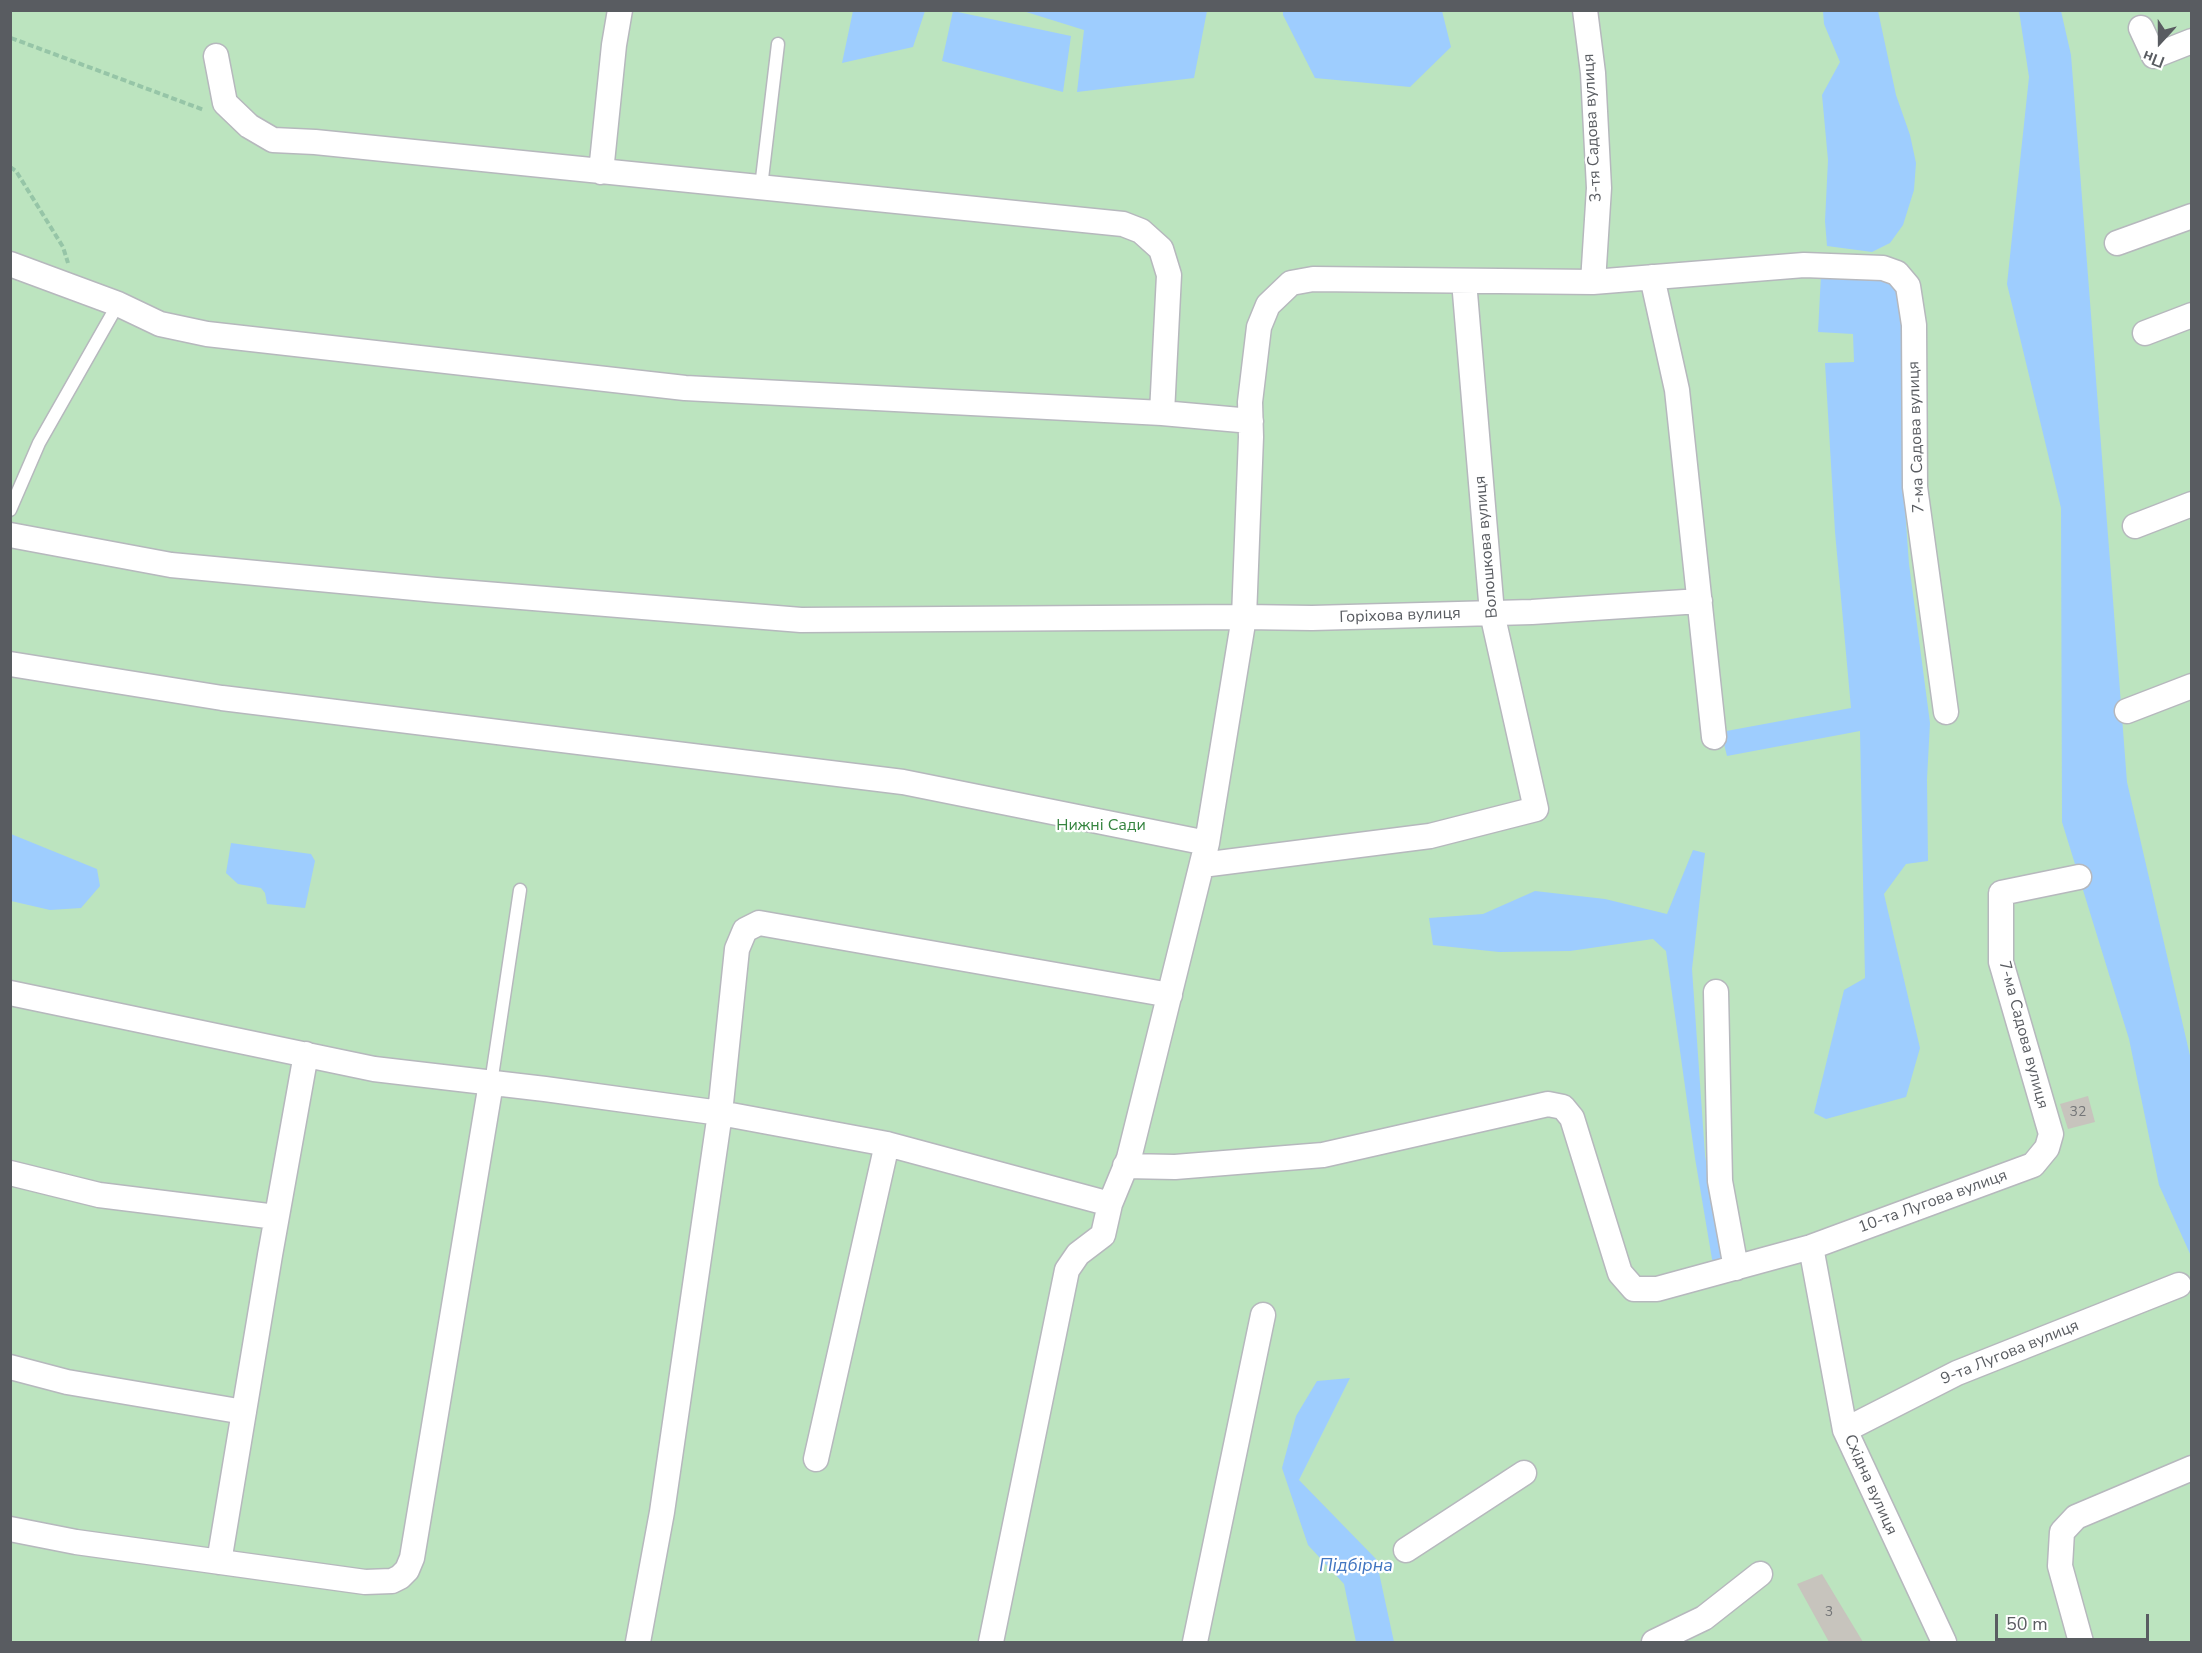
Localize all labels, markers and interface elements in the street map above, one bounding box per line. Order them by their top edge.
north arrow [2130,12,2190,72]
text: Пн [2139,45,2168,73]
street label: 3-тя Садова вулиця [1580,53,1606,203]
street label: 7-ма Садова вулиця [1905,361,1929,513]
street label: Волошкова вулиця [1471,475,1503,619]
street label: Горіхова вулиця [1339,604,1461,628]
park label: Нижні Сади [1056,816,1146,836]
street label: 7-ма Садова вулиця [1994,959,2052,1111]
house number: 32 [2070,1105,2086,1121]
street label: 10-та Лугова вулиця [1856,1166,2010,1238]
street label: 9-та Лугова вулиця [1938,1317,2082,1389]
street label: Східна вулиця [1839,1432,1901,1538]
water label: Підбірна [1319,1556,1393,1578]
scale bar [1998,1602,2152,1640]
house number: 3 [1825,1605,1833,1621]
text: 50 m [2006,1612,2048,1636]

